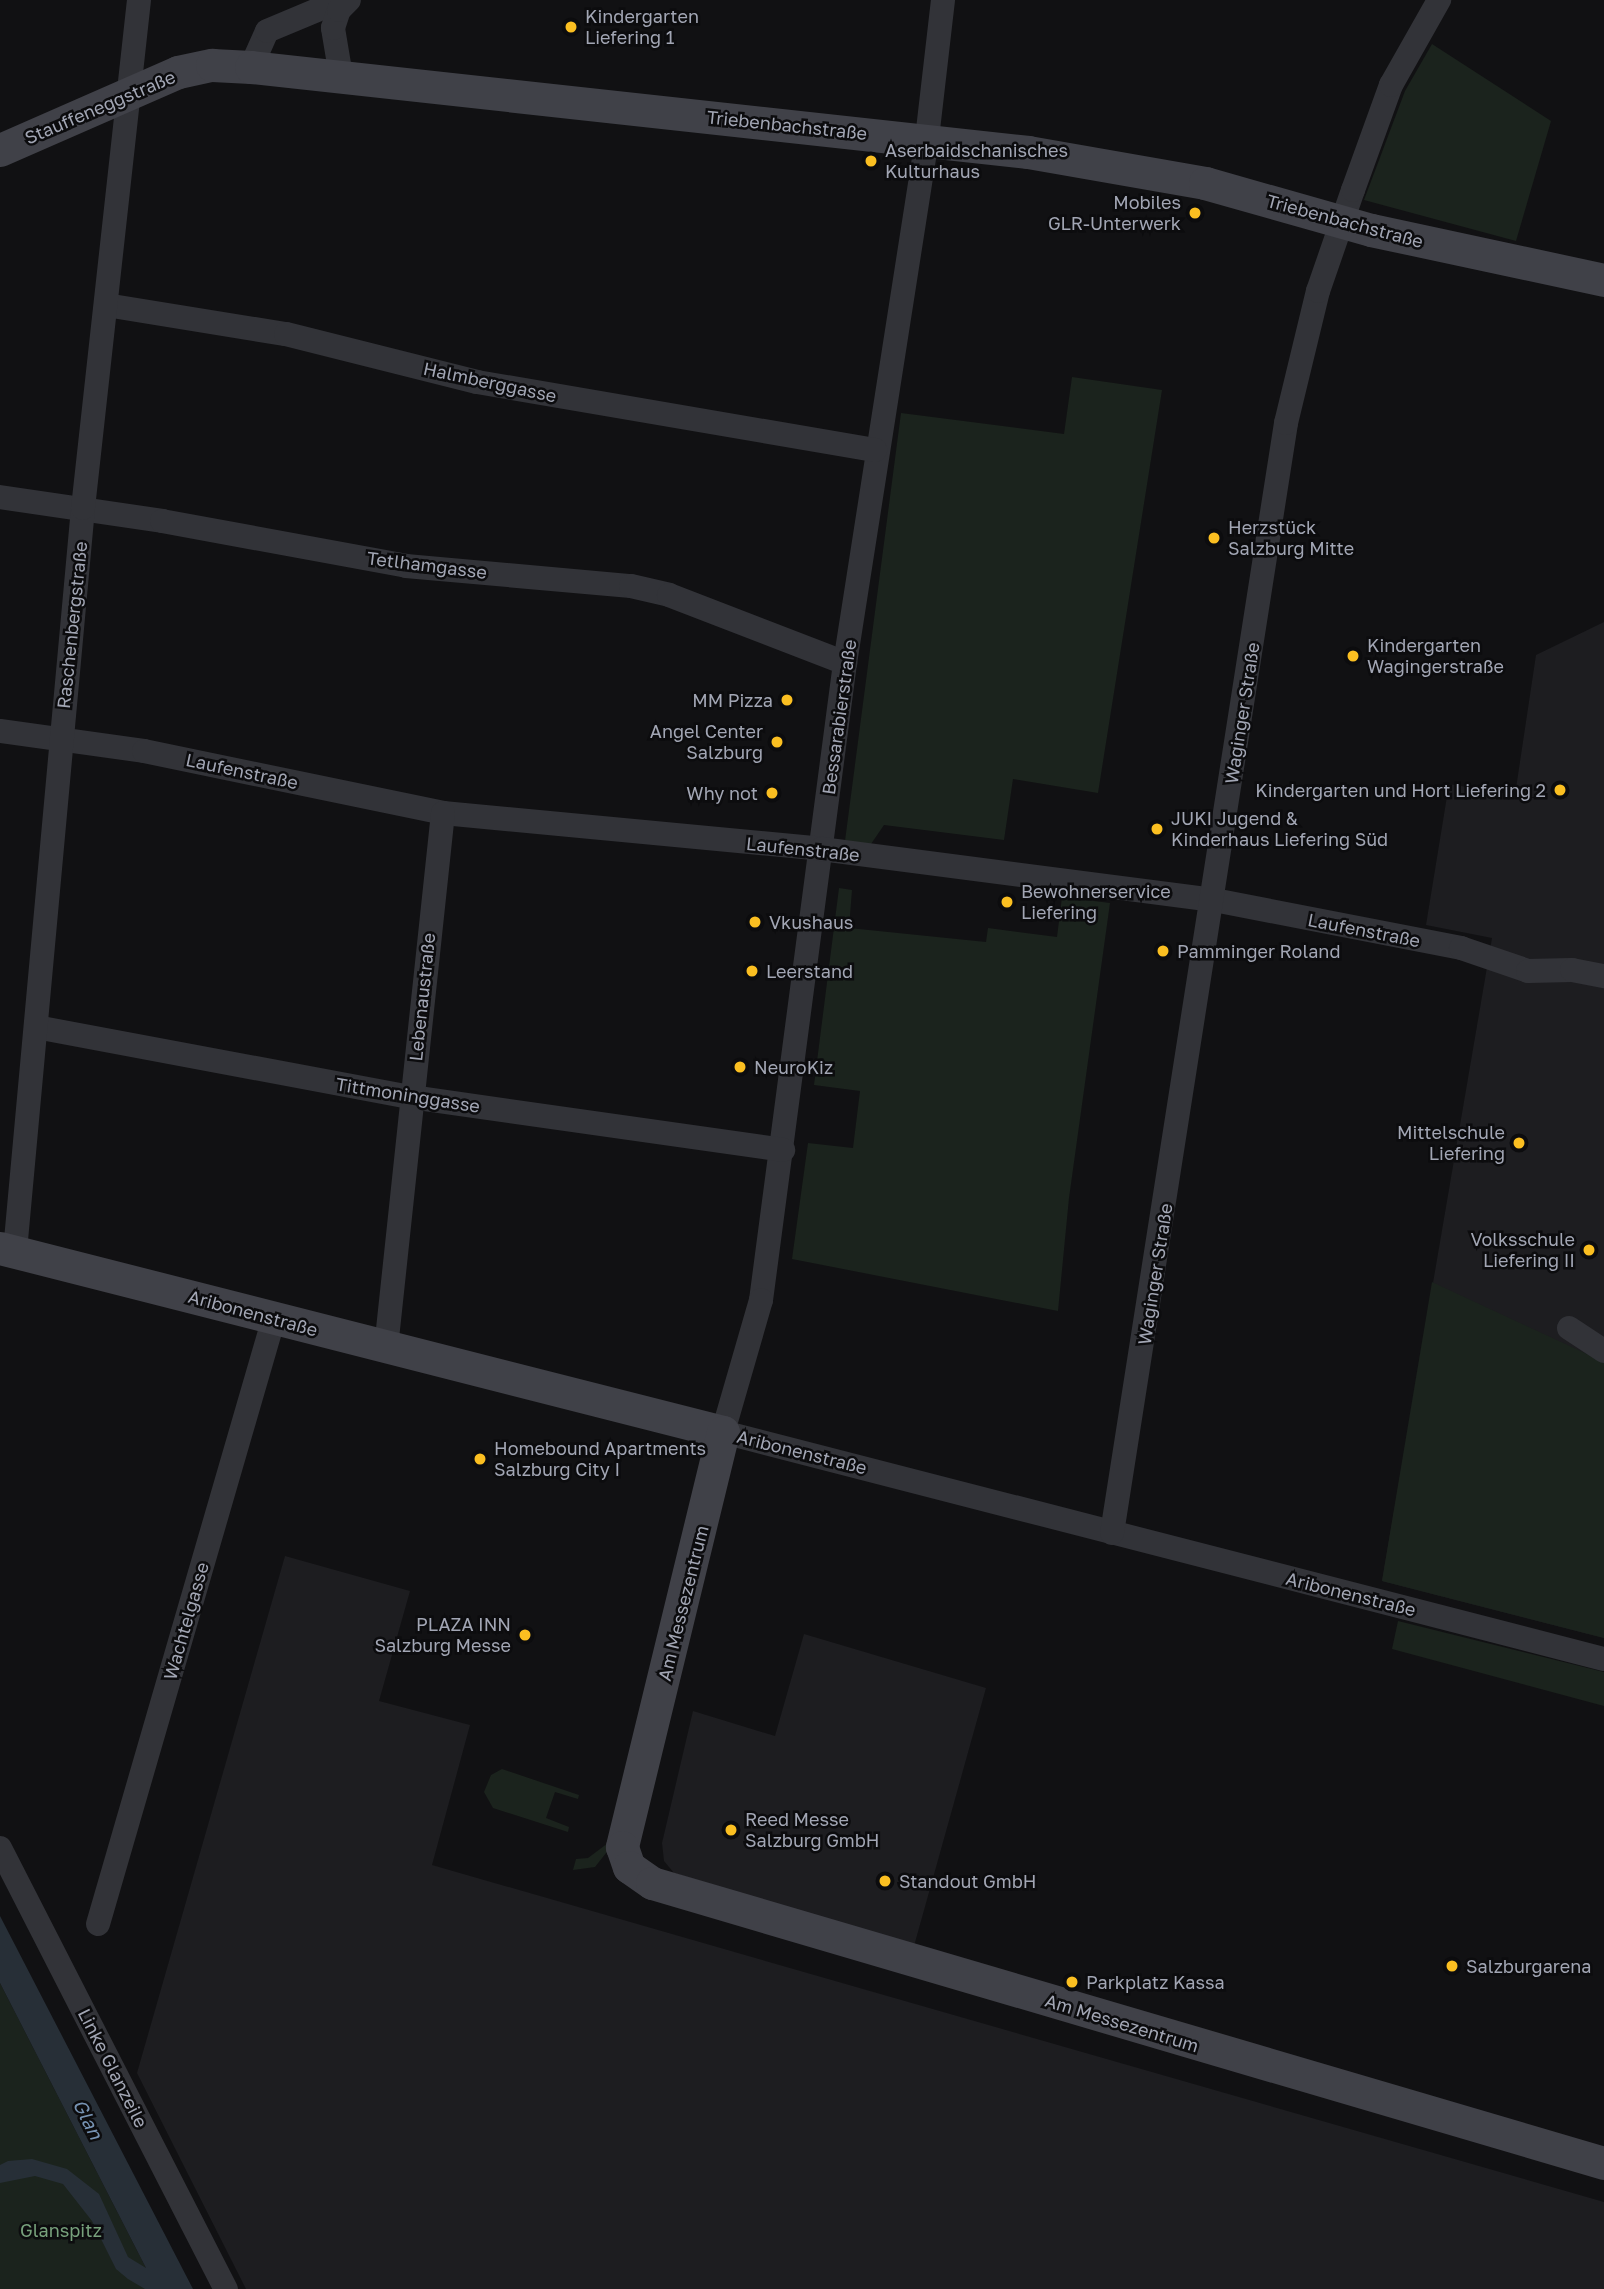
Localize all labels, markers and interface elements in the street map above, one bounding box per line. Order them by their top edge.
place label: Kindergarten Liefering 1 [585,6,699,48]
marker: Kindergarten Liefering 1 [563,19,579,35]
street label: Stauffeneggstraße [22,66,178,148]
street label: Triebenbachstraße [706,106,868,144]
place label: Aserbaidschanisches Kulturhaus [885,140,1068,182]
marker: Aserbaidschanisches Kulturhaus [863,153,879,169]
street label: Triebenbachstraße [1264,190,1426,252]
place label: Mobiles GLR-Unterwerk [1048,192,1181,234]
marker: Mobiles GLR-Unterwerk [1187,205,1203,221]
street label: Halmberggasse [421,357,559,407]
place label: Herzstück Salzburg Mitte [1228,517,1354,560]
marker: Herzstück Salzburg Mitte [1206,530,1222,546]
street label: Raschenbergstraße [52,540,92,710]
street label: Tetlhamgasse [366,547,488,583]
place label: Kindergarten Wagingerstraße [1367,635,1504,678]
street label: Bessarabierstraße [817,638,861,796]
street label: Waginger Straße [1220,641,1264,785]
marker: Kindergarten Wagingerstraße [1345,648,1361,664]
place label: MM Pizza [692,689,773,711]
marker: MM Pizza [779,692,795,708]
place label: Angel Center Salzburg [650,721,763,764]
marker: Angel Center Salzburg [769,734,785,750]
street label: Laufenstraße [184,749,300,793]
place label: Kindergarten und Hort Liefering 2 [1255,779,1546,801]
place label: Why not [686,782,758,804]
marker: Kindergarten und Hort Liefering 2 [1552,782,1568,798]
marker: Why not [764,785,780,801]
place label: JUKI Jugend & Kinderhaus Liefering Süd [1171,808,1388,850]
marker: JUKI Jugend & Kinderhaus Liefering Süd [1149,821,1165,837]
street label: Laufenstraße [745,832,861,866]
place label: Bewohnerservice Liefering [1021,881,1171,924]
marker: Bewohnerservice Liefering [999,894,1015,910]
street label: Laufenstraße [1306,909,1422,951]
place label: Vkushaus [769,911,853,933]
marker: Vkushaus [747,914,763,930]
street label: Lebenaustraße [405,932,439,1062]
place label: Pamminger Roland [1177,940,1340,962]
marker: Pamminger Roland [1155,943,1171,959]
place label: Leerstand [766,960,853,982]
marker: Leerstand [744,963,760,979]
place label: NeuroKiz [754,1056,833,1078]
marker: NeuroKiz [732,1059,748,1075]
street label: Tittmoninggasse [334,1073,482,1117]
place label: Mittelschule Liefering [1397,1122,1505,1164]
marker: Mittelschule Liefering [1511,1135,1527,1151]
street label: Waginger Straße [1133,1202,1177,1346]
place label: Volksschule Liefering II [1470,1229,1575,1272]
marker: Volksschule Liefering II [1581,1242,1597,1258]
street label: Aribonenstraße [186,1285,320,1341]
street label: Aribonenstraße [735,1425,869,1479]
place label: Homebound Apartments Salzburg City I [494,1438,706,1480]
marker: Homebound Apartments Salzburg City I [472,1451,488,1467]
street label: Am Messezentrum [653,1523,713,1683]
street label: Wachtelgasse [159,1560,213,1682]
street label: Aribonenstraße [1284,1567,1418,1621]
place label: PLAZA INN Salzburg Messe [374,1614,511,1656]
marker: PLAZA INN Salzburg Messe [517,1627,533,1643]
place label: Reed Messe Salzburg GmbH [745,1809,880,1852]
marker: Reed Messe Salzburg GmbH [723,1822,739,1838]
place label: Standout GmbH [899,1870,1036,1892]
marker: Standout GmbH [877,1873,893,1889]
place label: Salzburgarena [1466,1955,1591,1977]
marker: Salzburgarena [1444,1958,1460,1974]
place label: Parkplatz Kassa [1086,1971,1225,1993]
marker: Parkplatz Kassa [1064,1974,1080,1990]
street label: Am Messezentrum [1043,1989,1201,2057]
street label: Linke Glanzeile [74,2005,152,2131]
water label: Glan [68,2095,108,2143]
park label: Glanspitz [20,2219,102,2241]

